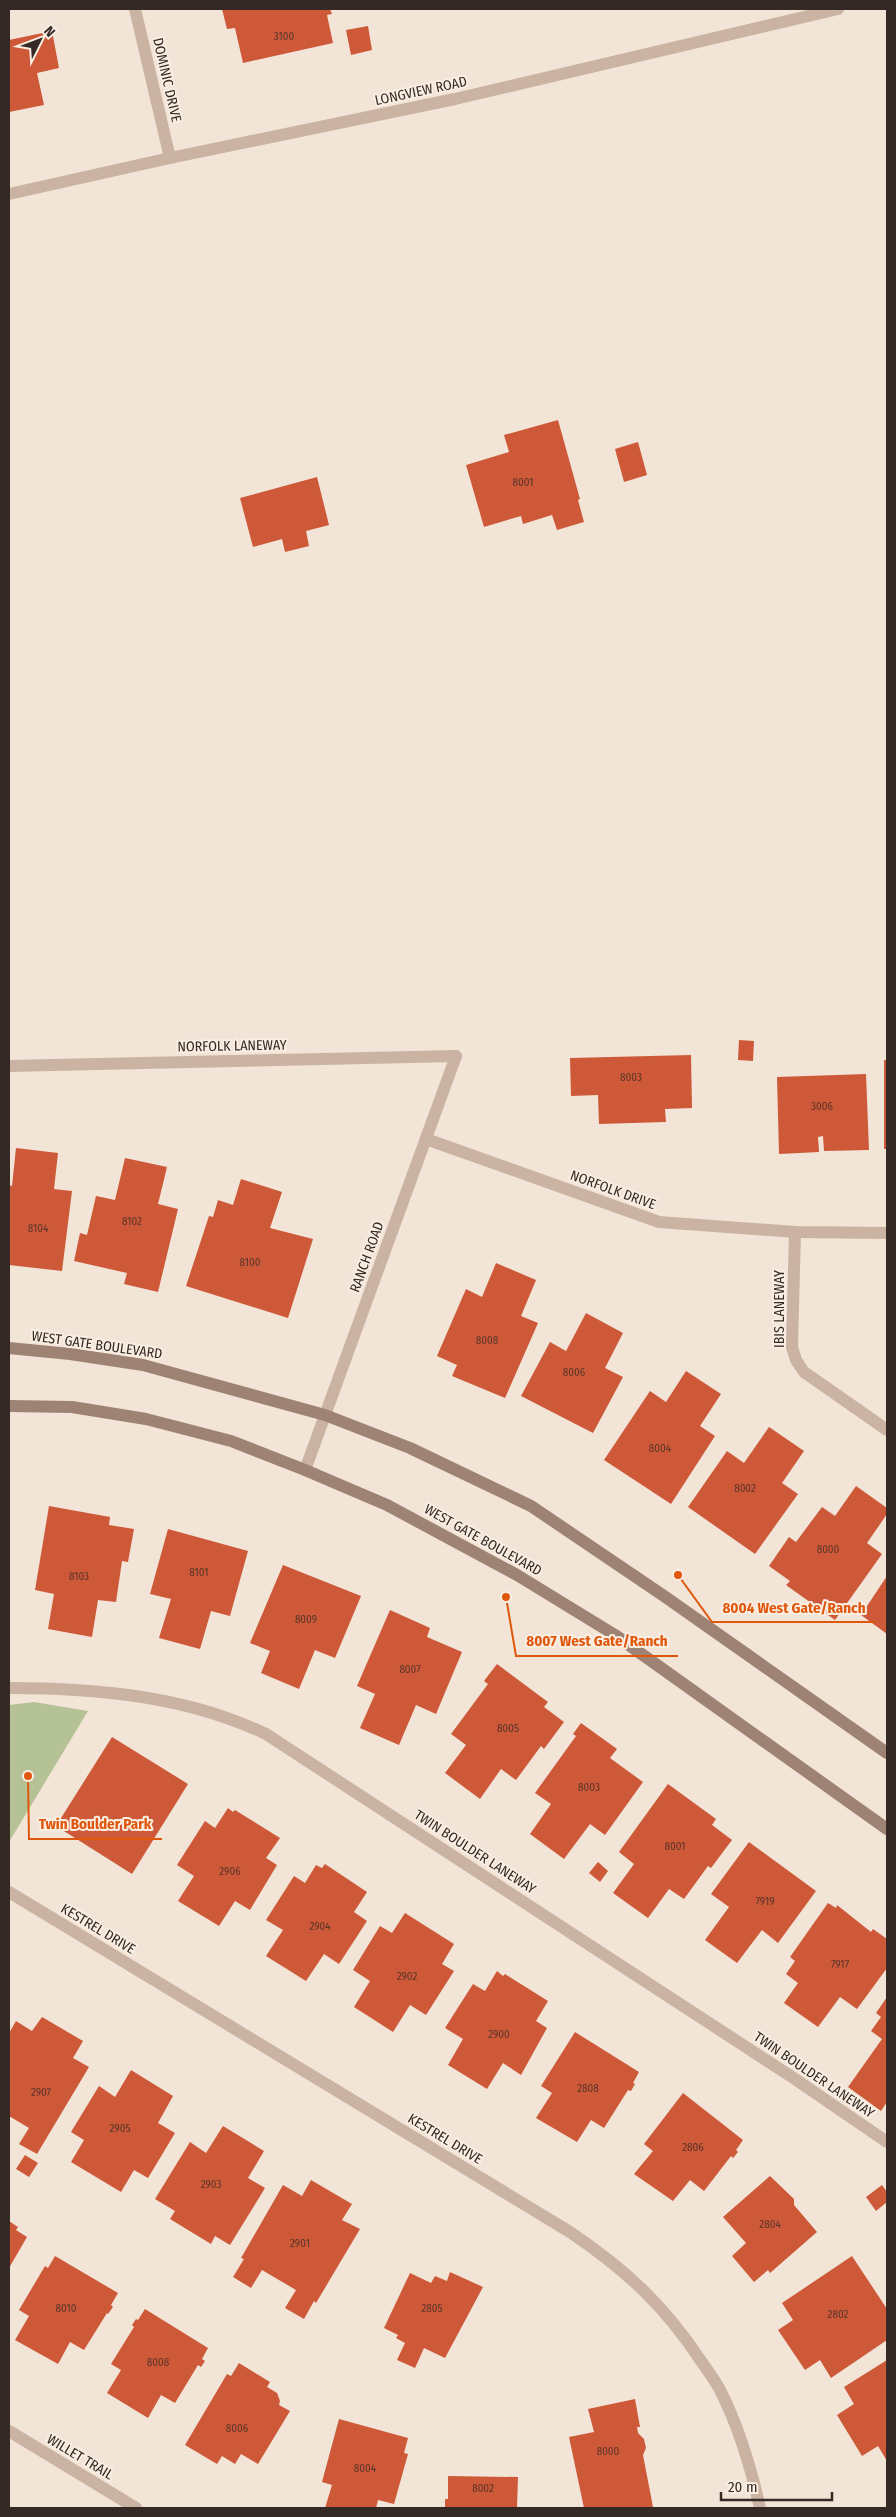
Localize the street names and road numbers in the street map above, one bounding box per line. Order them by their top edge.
street label: DOMINIC DRIVE [149,36,185,124]
street label: LONGVIEW ROAD [373,73,469,109]
street label: NORFOLK LANEWAY [177,1037,287,1055]
street label: NORFOLK DRIVE [568,1167,658,1213]
street label: RANCH ROAD [346,1219,388,1295]
street label: IBIS LANEWAY [771,1270,788,1348]
street label: WEST GATE BOULEVARD [31,1327,163,1363]
street label: WEST GATE BOULEVARD [421,1501,545,1579]
street label: TWIN BOULDER LANEWAY [411,1806,539,1898]
street label: KESTREL DRIVE [58,1900,139,1958]
street label: TWIN BOULDER LANEWAY [751,2028,878,2122]
street label: KESTREL DRIVE [405,2110,486,2168]
street label: WILLET TRAIL [44,2431,116,2483]

